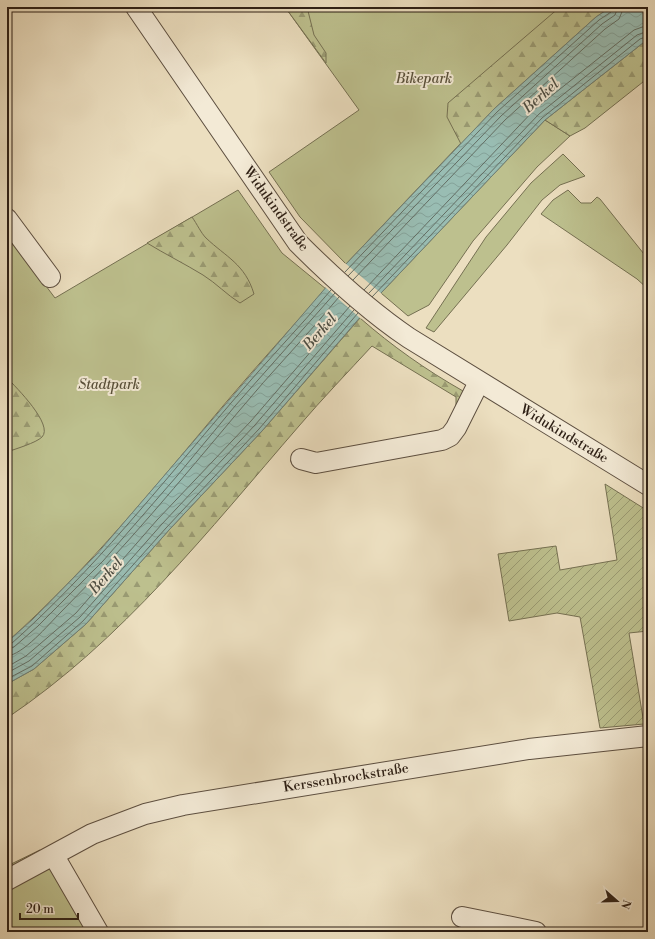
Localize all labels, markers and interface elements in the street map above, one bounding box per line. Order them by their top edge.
park label: Bikepark [395,70,452,88]
water label: Berkel [518,75,563,118]
street label: Widukindstraße [239,162,313,255]
water label: Berkel [298,310,341,355]
park label: Stadtpark [78,376,140,394]
street label: Widukindstraße [516,400,612,468]
water label: Berkel [84,554,127,599]
street label: Kerssenbrockstraße [282,759,410,797]
north arrow [597,881,637,921]
scale bar [20,895,78,921]
text: N [617,898,634,911]
text: 20 m [26,902,54,917]

